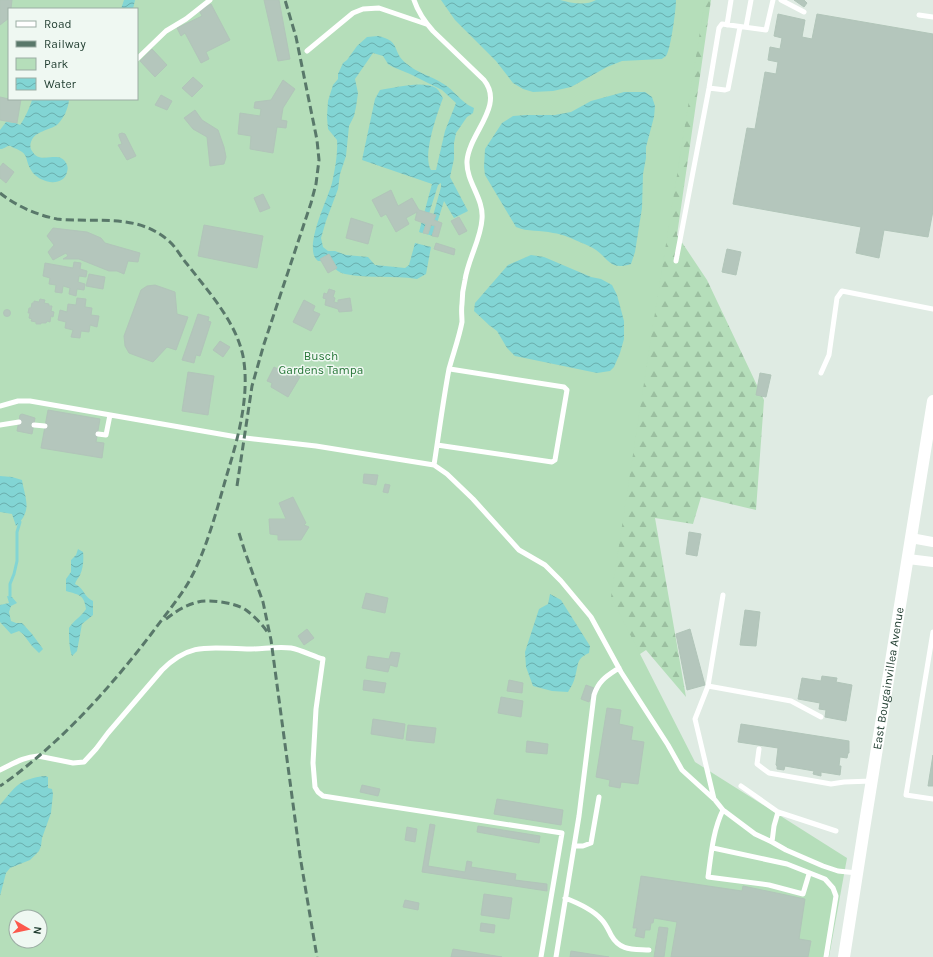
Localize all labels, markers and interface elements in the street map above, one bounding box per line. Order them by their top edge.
legend [8,8,138,100]
text: Road [44,17,72,31]
text: Railway [44,37,86,51]
text: Park [44,57,69,71]
text: Water [44,77,77,91]
park label: Busch Gardens Tampa [279,349,363,377]
street label: East Bougainvillea Avenue [870,606,907,751]
north arrow [8,909,48,949]
text: N [30,926,44,935]

